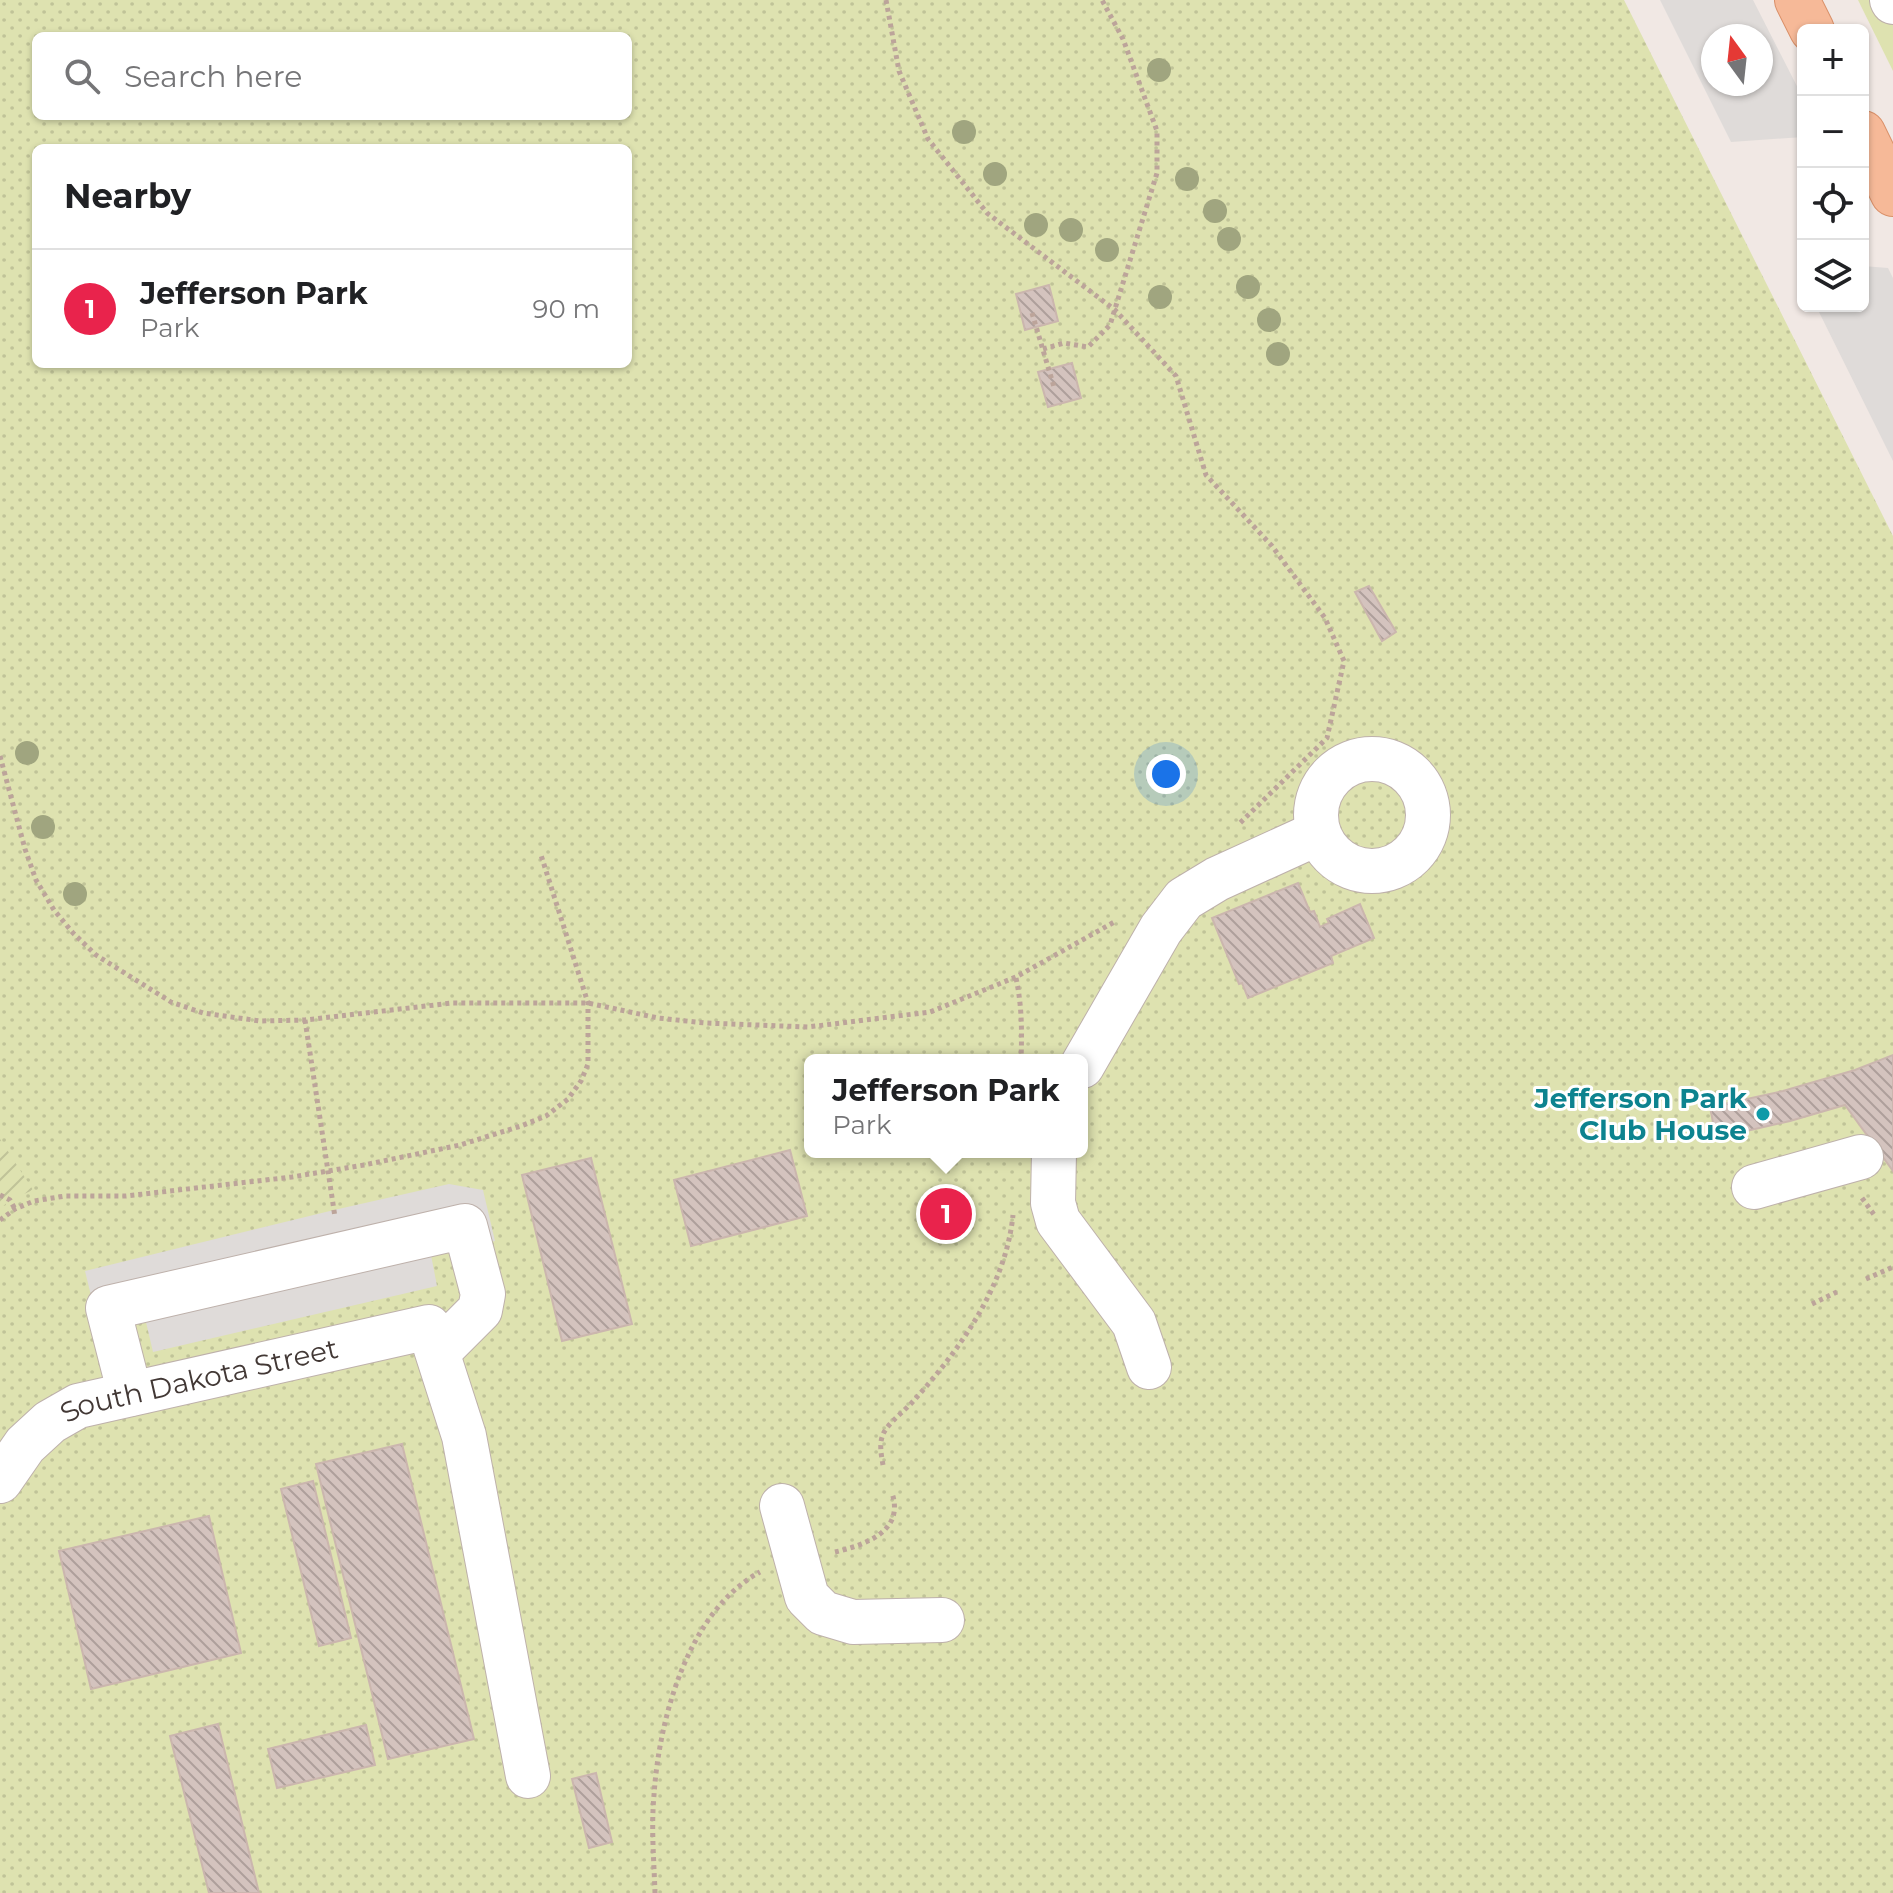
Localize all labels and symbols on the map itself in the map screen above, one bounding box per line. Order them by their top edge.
north arrow [1701,24,1773,96]
your location [1146,754,1186,794]
place label: Jefferson Park Club House [1534,1081,1748,1147]
marker: Jefferson Park Club House [1754,1105,1772,1123]
pin: 1 [920,1184,972,1244]
street label: South Dakota Street [54,1331,341,1430]

